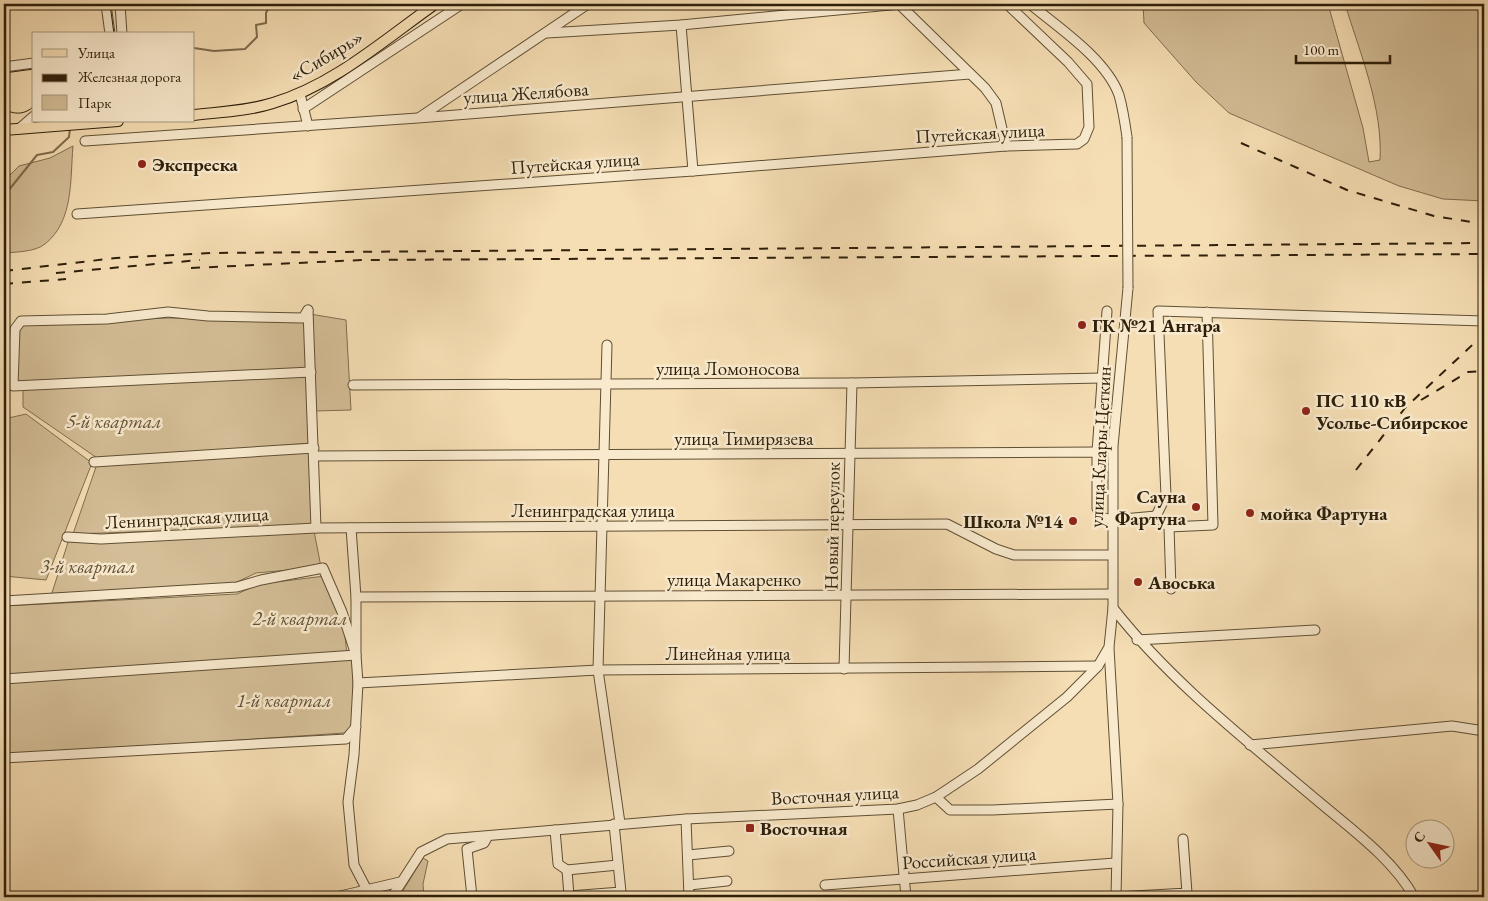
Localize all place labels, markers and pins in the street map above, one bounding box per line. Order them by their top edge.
place label: Экспреска [152,152,239,177]
marker: Экспреска [136,158,148,170]
place label: ГК №21 Ангара [1092,313,1222,338]
marker: ГК №21 Ангара [1076,319,1088,331]
place label: ПС 110 кВ Усолье-Сибирское [1315,388,1468,435]
marker: ПС 110 кВ Усолье-Сибирское [1300,405,1312,417]
place label: Сауна Фартуна [1115,484,1187,531]
marker: Сауна Фартуна [1190,501,1202,513]
place label: мойка Фартуна [1260,501,1388,526]
marker: мойка Фартуна [1244,507,1256,519]
place label: Школа №14 [963,509,1064,534]
marker: Школа №14 [1067,515,1079,527]
place label: Авоська [1147,570,1216,595]
marker: Авоська [1132,576,1144,588]
place label: Восточная [760,816,848,841]
marker: Восточная [744,822,756,834]

